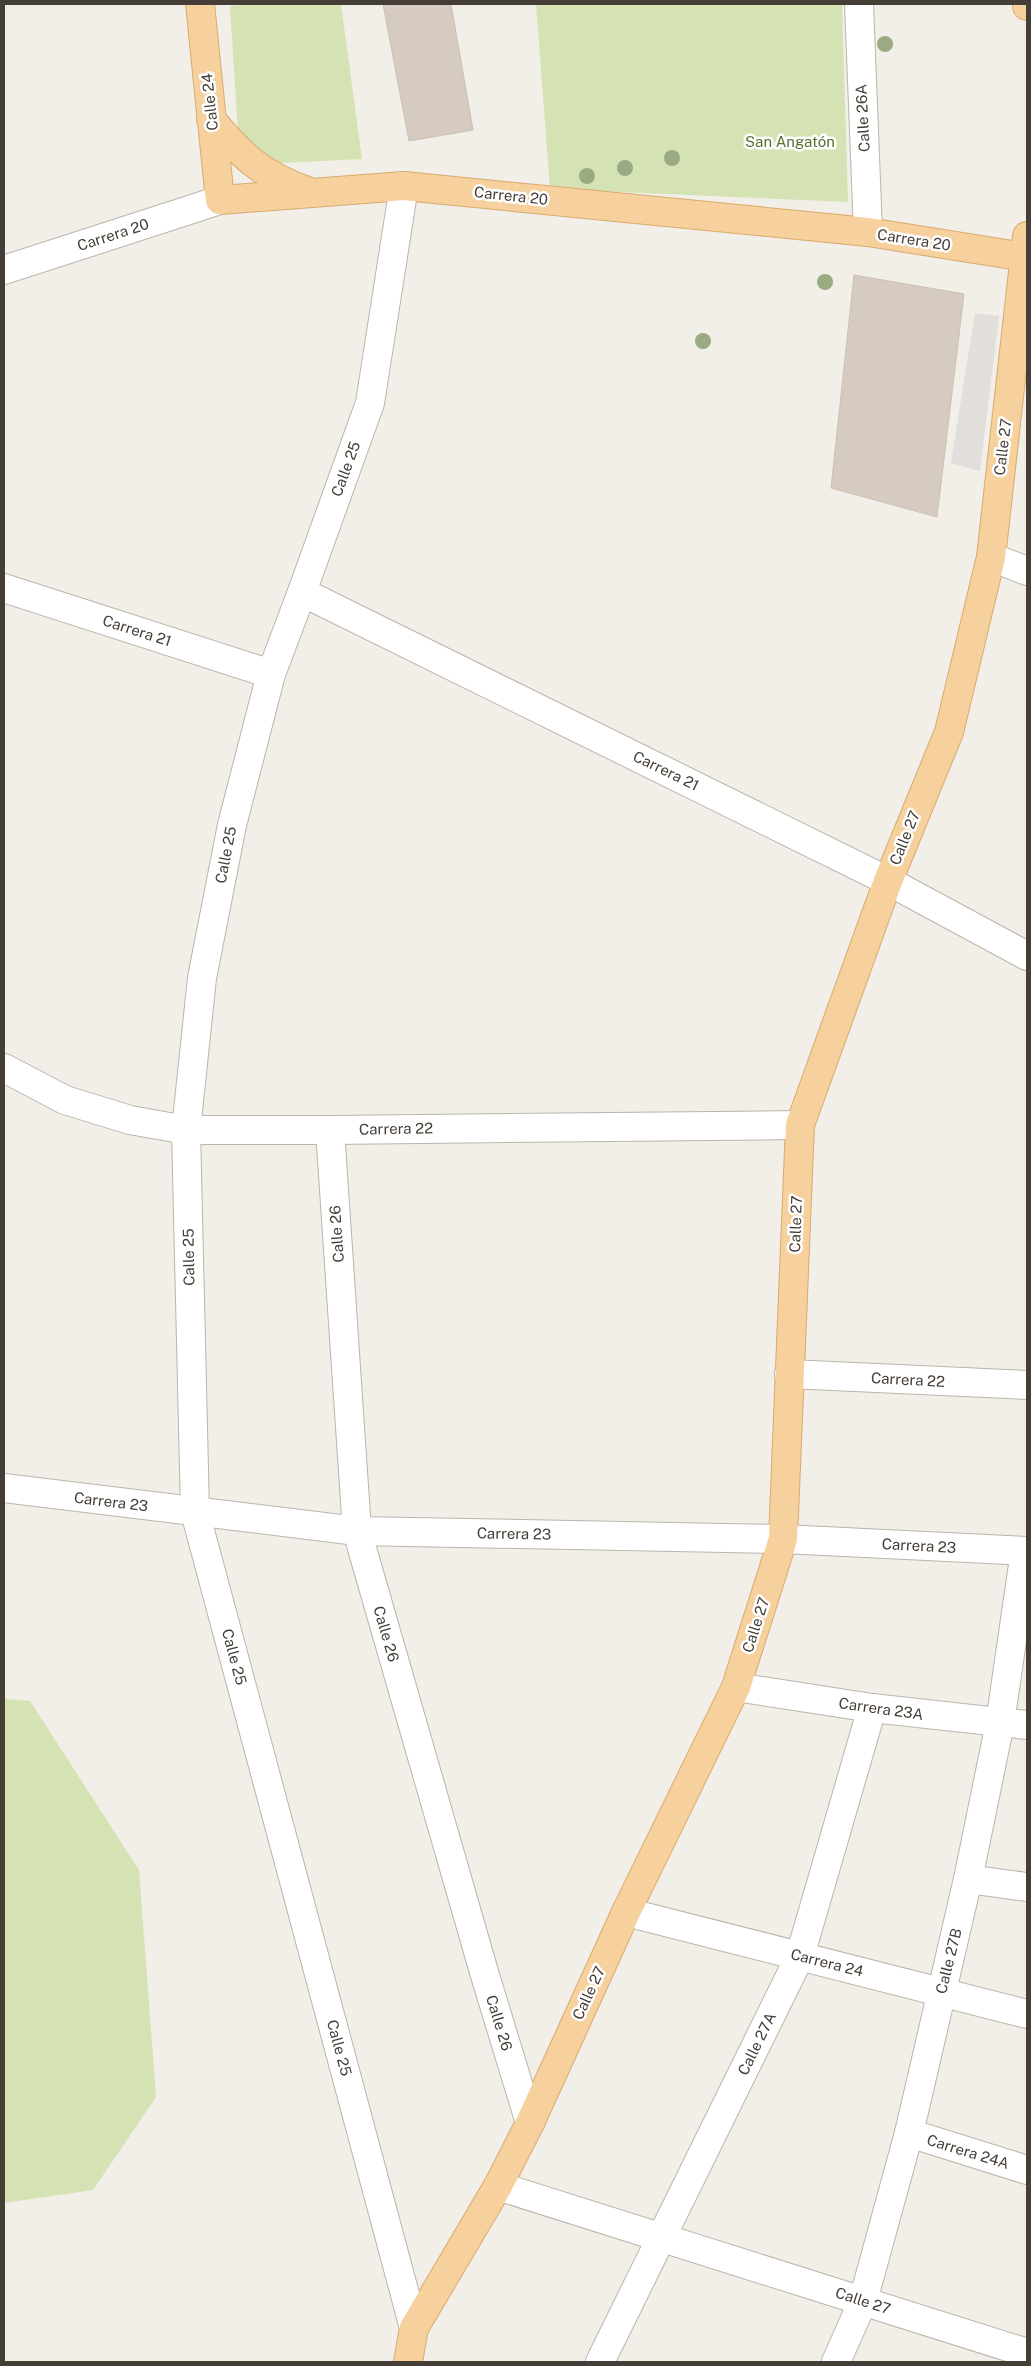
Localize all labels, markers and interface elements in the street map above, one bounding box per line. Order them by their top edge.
street label: Calle 24 [198,73,221,131]
street label: Calle 26A [852,83,873,152]
park label: San Angatón [745,133,835,150]
street label: Carrera 20 [473,183,549,208]
street label: Carrera 20 [75,215,151,254]
street label: Carrera 20 [876,225,952,254]
street label: Calle 27 [991,418,1014,476]
street label: Calle 25 [328,439,363,499]
street label: Carrera 21 [101,611,174,650]
street label: Carrera 21 [630,747,702,794]
street label: Calle 27 [886,808,923,867]
street label: Calle 25 [212,825,239,885]
street label: Carrera 22 [359,1119,433,1138]
street label: Calle 27 [786,1195,805,1253]
street label: Calle 26 [326,1205,347,1263]
street label: Calle 25 [179,1228,198,1286]
street label: Carrera 22 [871,1369,945,1390]
street label: Carrera 23 [73,1489,149,1514]
street label: Carrera 23 [477,1524,551,1543]
street label: Carrera 23 [881,1535,957,1556]
street label: Calle 27 [739,1595,772,1655]
street label: Calle 26 [370,1604,403,1664]
street label: Calle 25 [219,1627,250,1687]
street label: Carrera 23A [838,1694,925,1723]
street label: Calle 27B [932,1926,965,1995]
street label: Carrera 24 [789,1945,865,1980]
street label: Calle 27 [569,1963,608,2022]
street label: Calle 26 [483,1993,516,2053]
street label: Calle 27A [734,2009,779,2078]
street label: Calle 25 [324,2018,355,2078]
street label: Carrera 24A [925,2131,1012,2172]
street label: Calle 27 [833,2284,893,2317]

